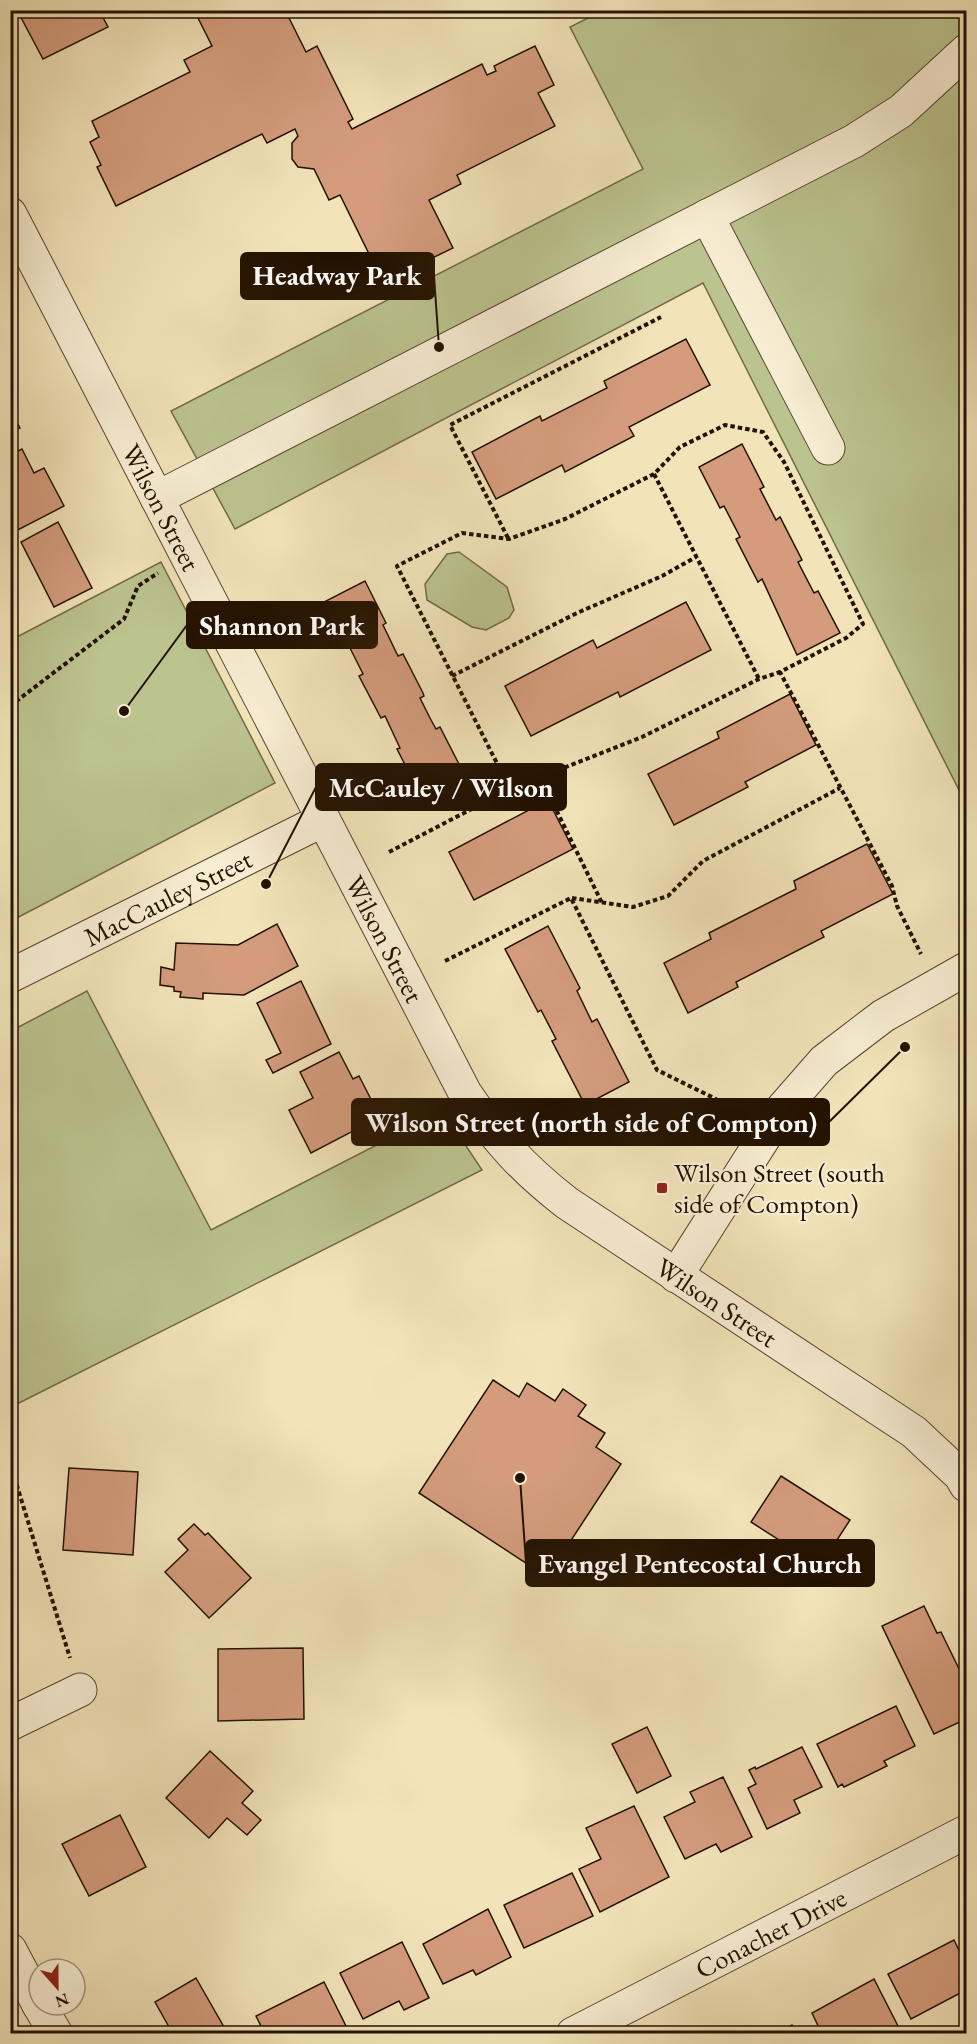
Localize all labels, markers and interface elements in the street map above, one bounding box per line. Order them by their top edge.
callout: Headway Park [241,253,434,299]
text: Headway Park [253,257,422,293]
street label: Wilson Street [114,438,209,577]
callout: Shannon Park [187,602,377,648]
text: Shannon Park [199,607,365,643]
callout: McCauley / Wilson [316,764,566,810]
text: McCauley / Wilson [328,769,554,805]
street label: MacCauley Street [78,841,258,954]
street label: Wilson Street [338,869,433,1009]
callout: Wilson Street (north side of Compton) [352,1099,829,1145]
text: Wilson Street (north side of Compton) [365,1104,817,1140]
place label: Wilson Street (south side of Compton) [674,1155,885,1221]
marker: Wilson Street (south side of Compton) [655,1181,669,1195]
street label: Wilson Street [649,1249,785,1355]
callout: Evangel Pentecostal Church [526,1540,874,1586]
text: Evangel Pentecostal Church [538,1545,862,1581]
street label: Conacher Drive [689,1879,852,1986]
north arrow [27,1957,87,2017]
text: N [52,1988,72,2013]

